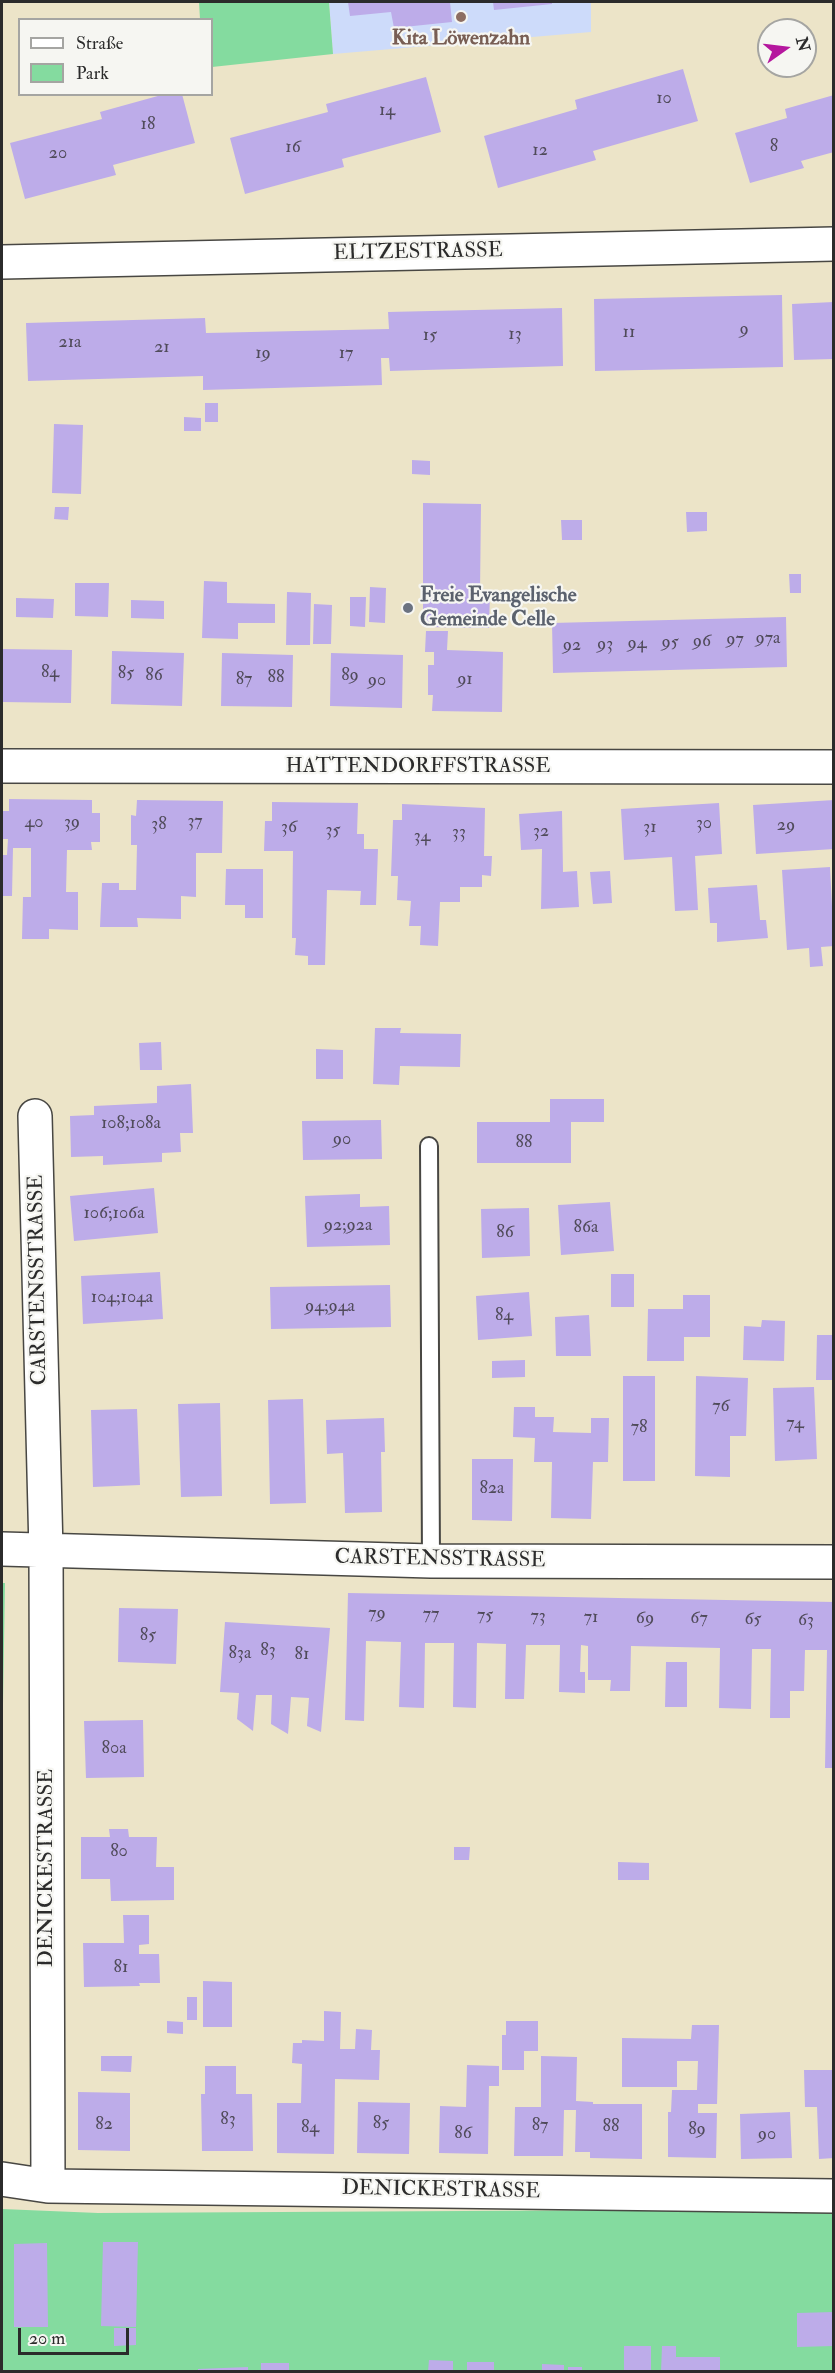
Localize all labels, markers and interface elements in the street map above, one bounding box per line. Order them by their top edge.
marker: Kita Löwenzahn [454,10,468,24]
legend [18,18,213,96]
north arrow [757,18,817,78]
place label: Kita Löwenzahn [392,26,530,52]
text: Straße [76,32,123,55]
text: N [791,35,814,53]
text: Park [76,62,109,85]
house number: 10 [656,88,672,110]
house number: 14 [379,100,395,122]
house number: 18 [141,114,155,136]
house number: 8 [770,136,778,158]
house number: 16 [285,137,301,159]
house number: 12 [532,140,548,162]
house number: 20 [49,143,67,165]
street label: ELTZESTRASSE [333,239,503,267]
house number: 9 [739,319,749,341]
house number: 11 [623,322,635,344]
house number: 13 [508,324,522,346]
house number: 15 [423,325,437,347]
house number: 21a [59,332,81,354]
house number: 21 [154,337,170,359]
house number: 19 [255,343,271,365]
house number: 17 [339,343,353,365]
place label: Freie Evangelische Gemeinde Celle [420,583,577,633]
marker: Freie Evangelische Gemeinde Celle [401,601,415,615]
house number: 97a [756,628,780,650]
house number: 97 [726,629,744,651]
house number: 96 [693,631,711,653]
house number: 95 [661,632,679,654]
house number: 94 [628,633,646,655]
house number: 93 [597,634,613,656]
house number: 92 [563,635,581,657]
house number: 84 [41,662,59,684]
house number: 85 [118,663,134,685]
house number: 86 [145,665,163,687]
house number: 89 [341,665,359,687]
house number: 88 [268,667,284,689]
house number: 87 [236,669,252,691]
house number: 91 [457,669,473,691]
house number: 90 [368,670,386,692]
street label: HATTENDORFFSTRASSE [286,754,550,780]
house number: 37 [187,811,203,833]
house number: 40 [25,812,43,834]
house number: 39 [64,812,80,834]
house number: 30 [696,813,712,835]
house number: 38 [151,814,167,836]
house number: 29 [777,815,795,837]
house number: 36 [281,817,297,839]
house number: 31 [643,817,657,839]
house number: 35 [326,820,340,842]
house number: 32 [533,821,549,843]
house number: 33 [452,822,466,844]
house number: 34 [414,826,430,848]
house number: 108;108a [101,1113,161,1135]
house number: 90 [333,1129,351,1151]
house number: 88 [516,1132,532,1154]
street label: CARSTENSSTRASSE [25,1174,53,1386]
house number: 106;106a [83,1203,145,1225]
house number: 92;92a [324,1215,372,1237]
house number: 86a [574,1217,598,1239]
house number: 86 [496,1222,514,1244]
house number: 104;104a [91,1287,153,1309]
house number: 94;94a [305,1296,355,1318]
house number: 84 [495,1305,513,1327]
house number: 76 [712,1396,730,1418]
house number: 74 [786,1413,804,1435]
house number: 78 [631,1417,647,1439]
house number: 82a [480,1478,504,1500]
street label: CARSTENSSTRASSE [334,1546,546,1574]
house number: 79 [368,1603,386,1625]
house number: 77 [423,1604,439,1626]
house number: 75 [477,1605,493,1627]
house number: 73 [530,1606,546,1628]
house number: 71 [584,1607,598,1629]
house number: 69 [636,1608,654,1630]
house number: 67 [690,1608,708,1630]
house number: 65 [745,1609,761,1631]
house number: 63 [798,1610,814,1632]
house number: 85 [140,1625,156,1647]
house number: 83 [260,1640,276,1662]
house number: 83a [229,1643,251,1665]
house number: 81 [295,1644,309,1666]
house number: 80a [101,1738,127,1760]
street label: DENICKESTRASSE [34,1769,60,1967]
house number: 80 [110,1841,128,1863]
house number: 81 [114,1957,128,1979]
house number: 83 [220,2109,236,2131]
house number: 85 [373,2113,389,2135]
house number: 82 [95,2114,113,2136]
house number: 87 [532,2115,548,2137]
house number: 88 [603,2116,619,2138]
house number: 84 [301,2117,319,2139]
house number: 89 [688,2119,706,2141]
house number: 86 [454,2123,472,2145]
house number: 90 [758,2124,776,2146]
street label: DENICKESTRASSE [342,2177,540,2205]
scale bar [21,2316,132,2354]
text: 20 m [29,2327,65,2350]

